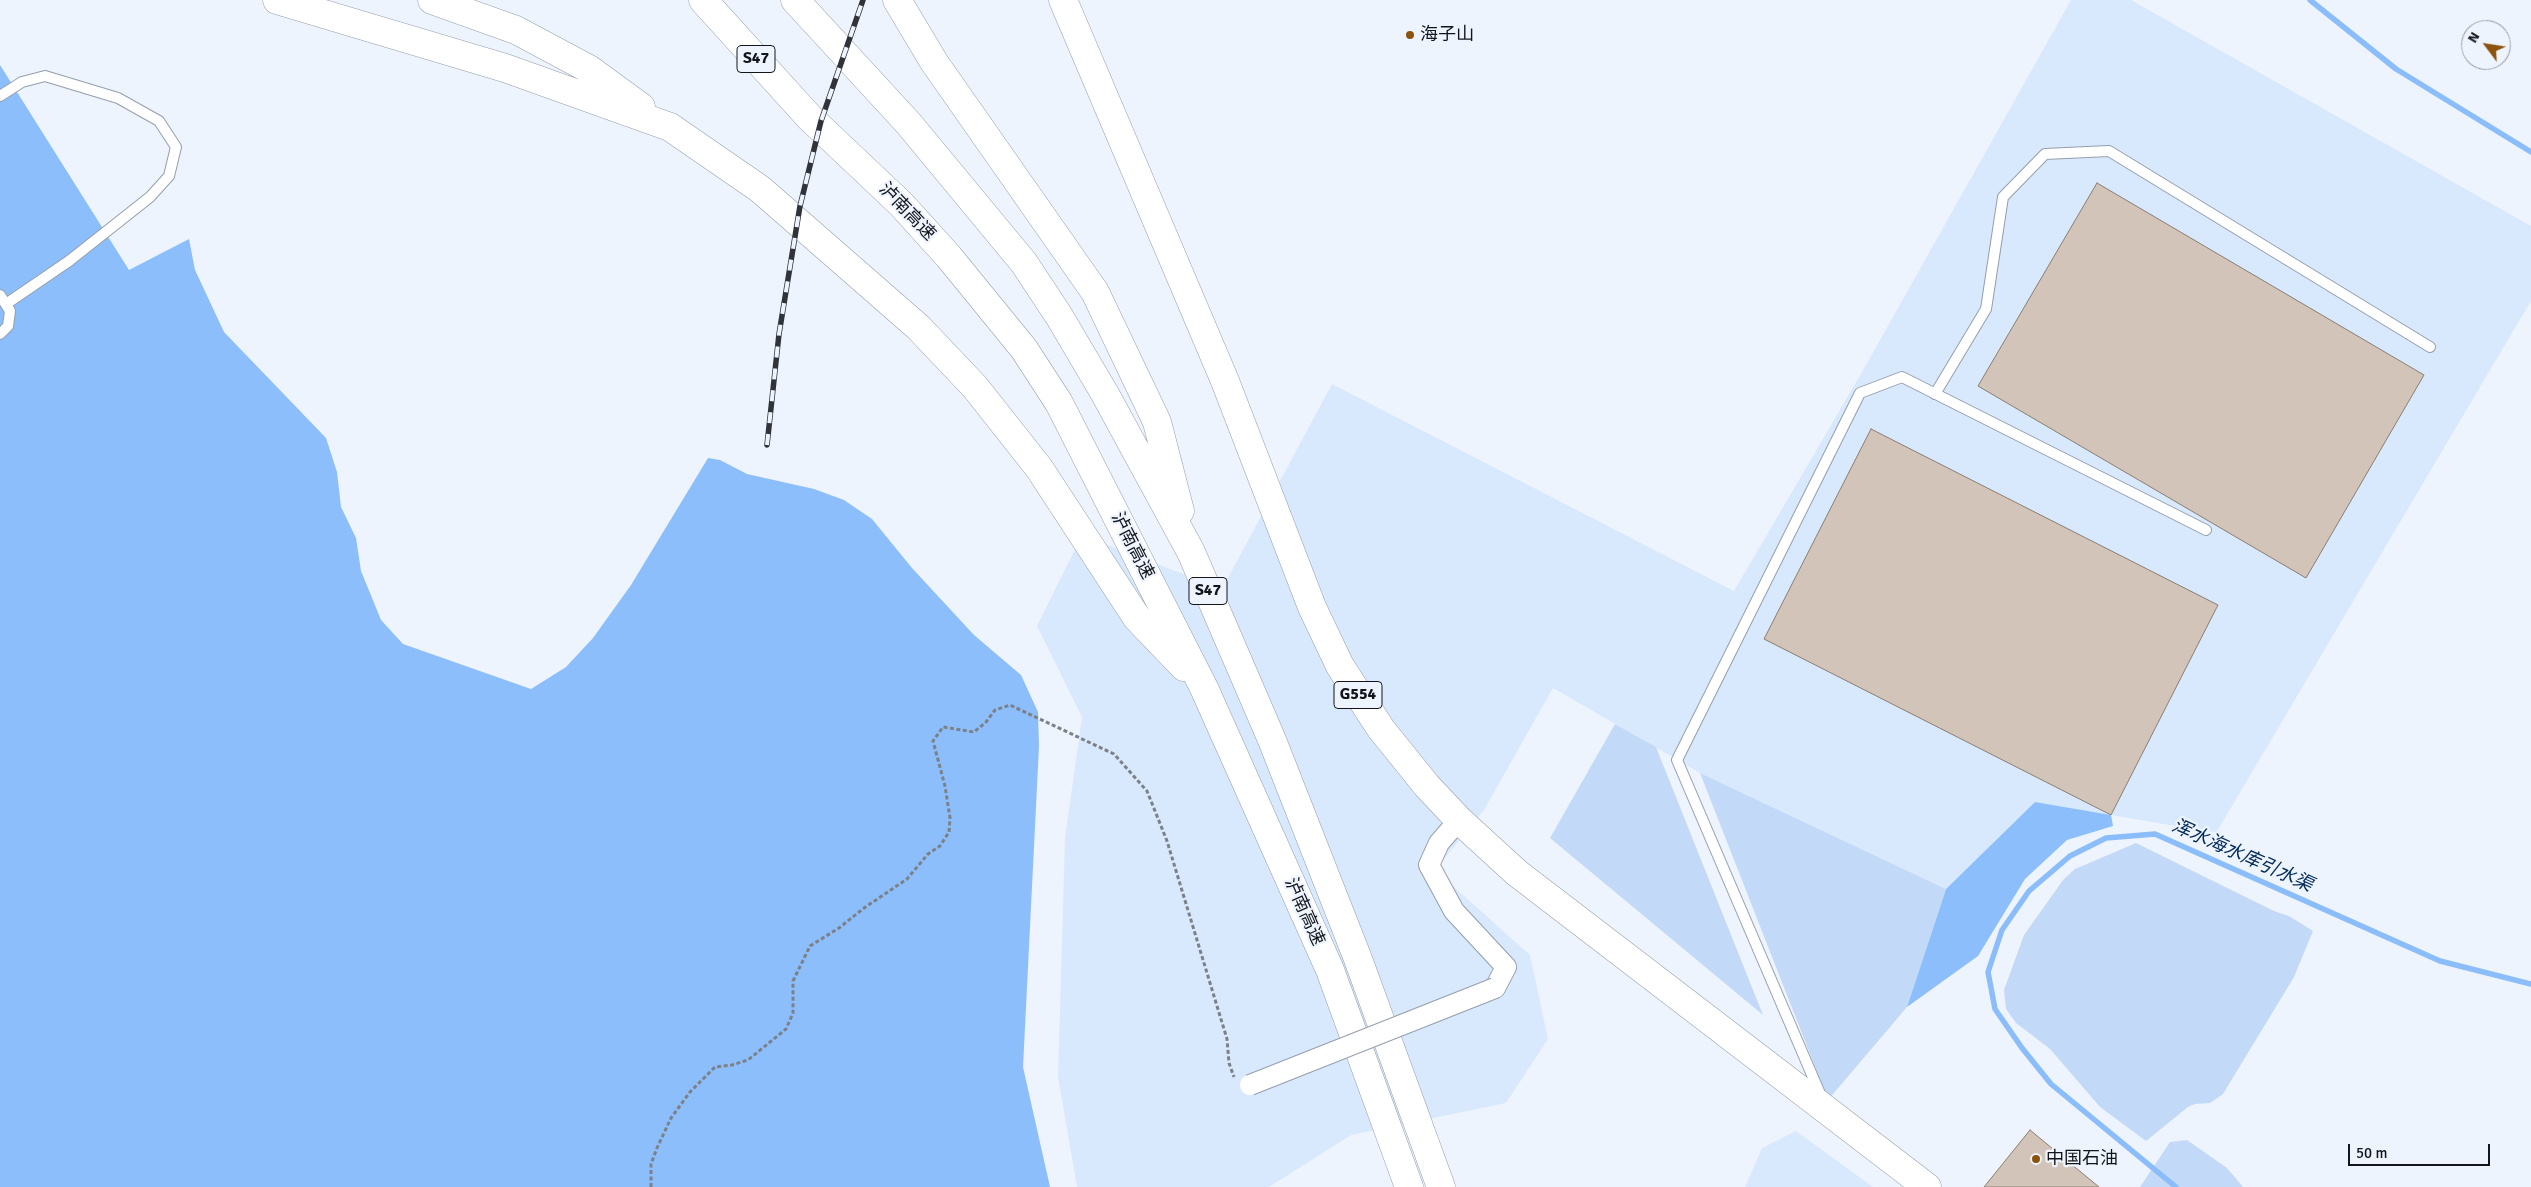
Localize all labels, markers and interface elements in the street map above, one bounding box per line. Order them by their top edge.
north arrow [2461,20,2511,70]
place label: 海子山 [1420,24,1474,46]
marker: 海子山 [1404,29,1416,41]
text: N [2464,29,2483,46]
road number: S47 [737,46,775,72]
street label: 泸南高速 [874,179,940,245]
street label: 泸南高速 [1106,509,1158,583]
road number: S47 [1189,578,1227,604]
road number: G554 [1334,682,1382,708]
water label: 浑水海水库引水渠 [2168,815,2316,897]
street label: 泸南高速 [1279,875,1329,949]
scale bar [2351,1134,2494,1166]
text: 50 m [2356,1144,2387,1162]
place label: 中国石油 [2046,1148,2118,1170]
marker: 中国石油 [2030,1153,2042,1165]

